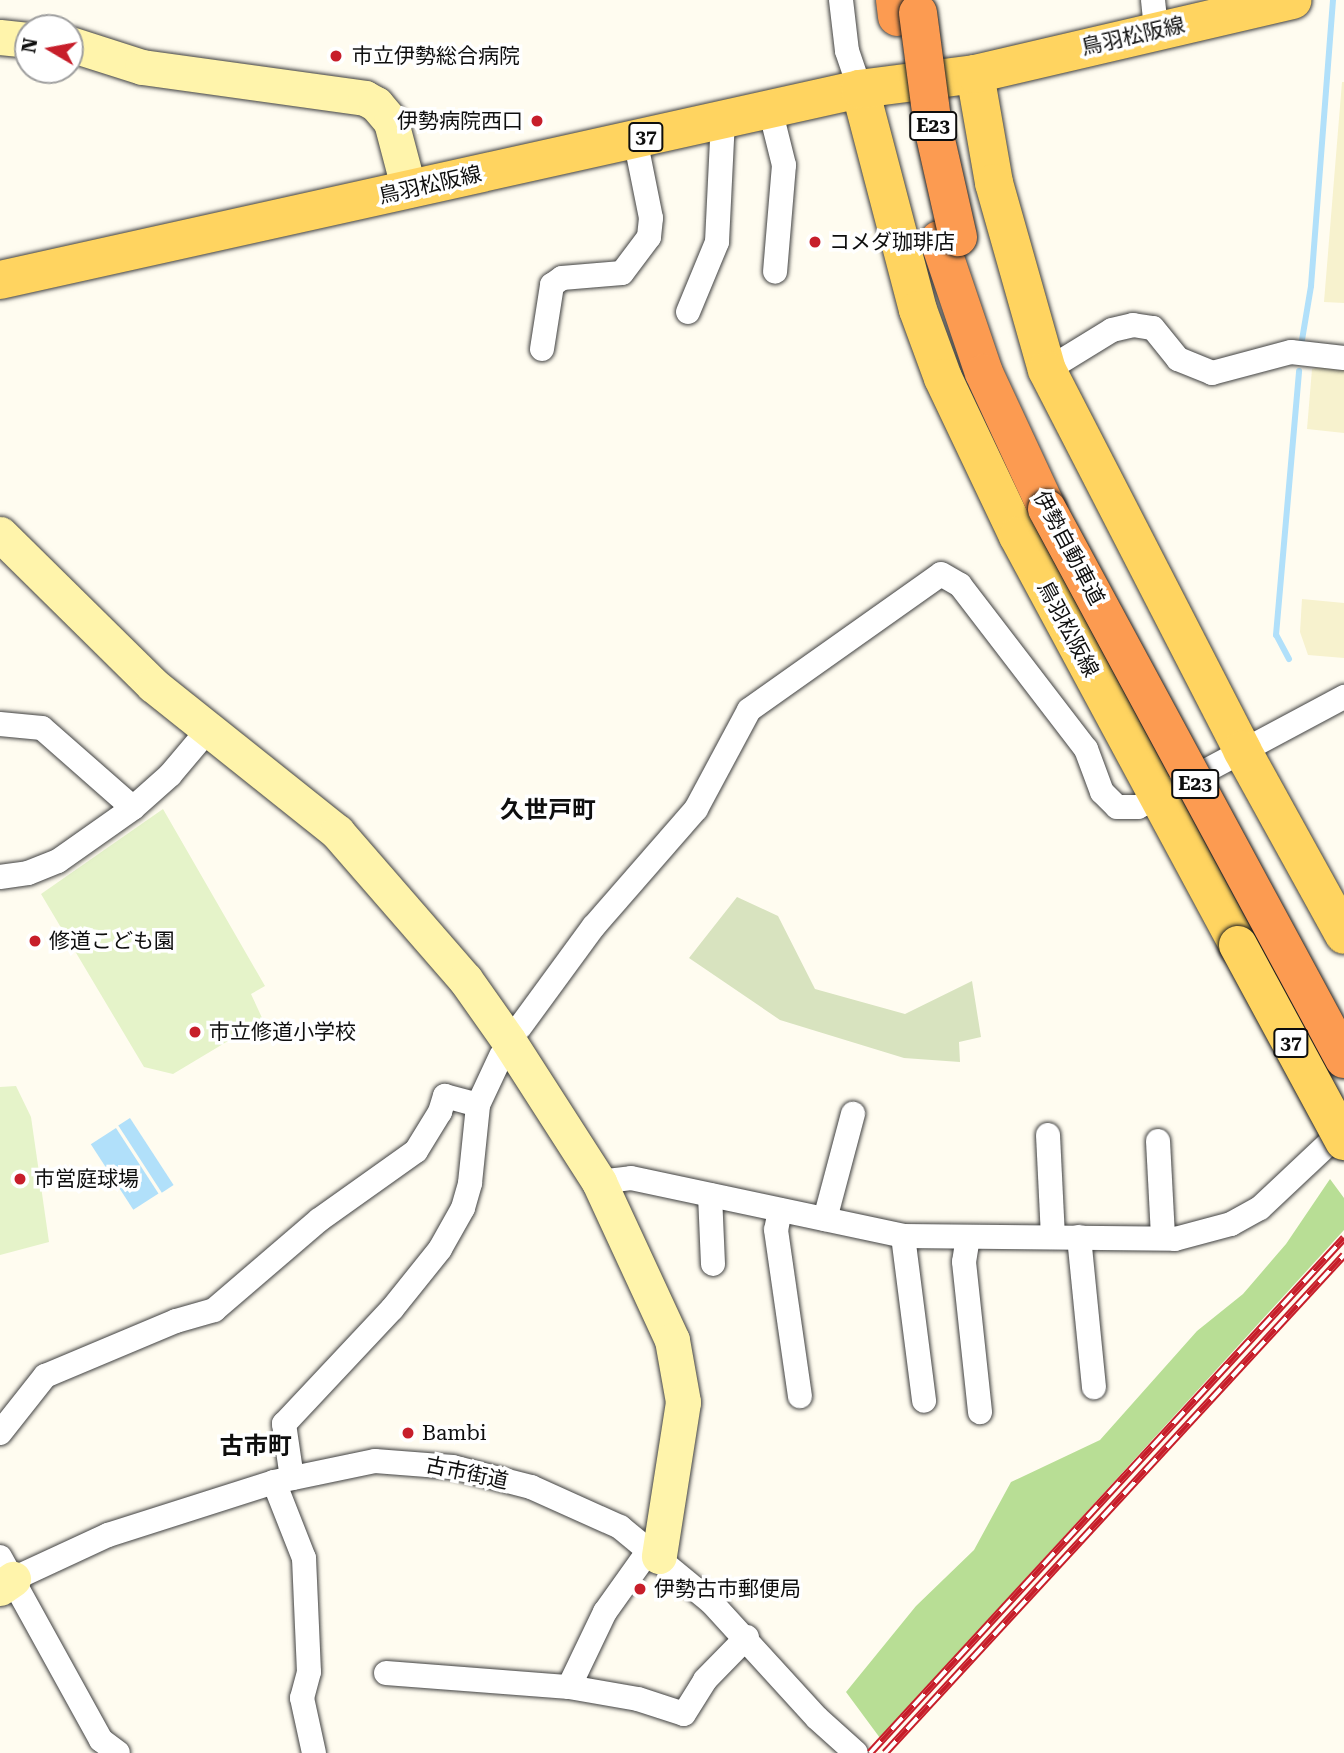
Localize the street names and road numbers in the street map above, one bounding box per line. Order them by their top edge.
street label: 鳥羽松阪線 [1079,12,1187,60]
road number: E23 [908,110,958,142]
road number: 37 [627,122,665,153]
street label: 鳥羽松阪線 [376,161,484,209]
street label: 伊勢自動車道 [1028,486,1110,610]
street label: 鳥羽松阪線 [1032,577,1104,681]
road number: E23 [1170,768,1220,800]
road number: 37 [1272,1028,1310,1058]
street label: 古市街道 [423,1452,511,1494]

